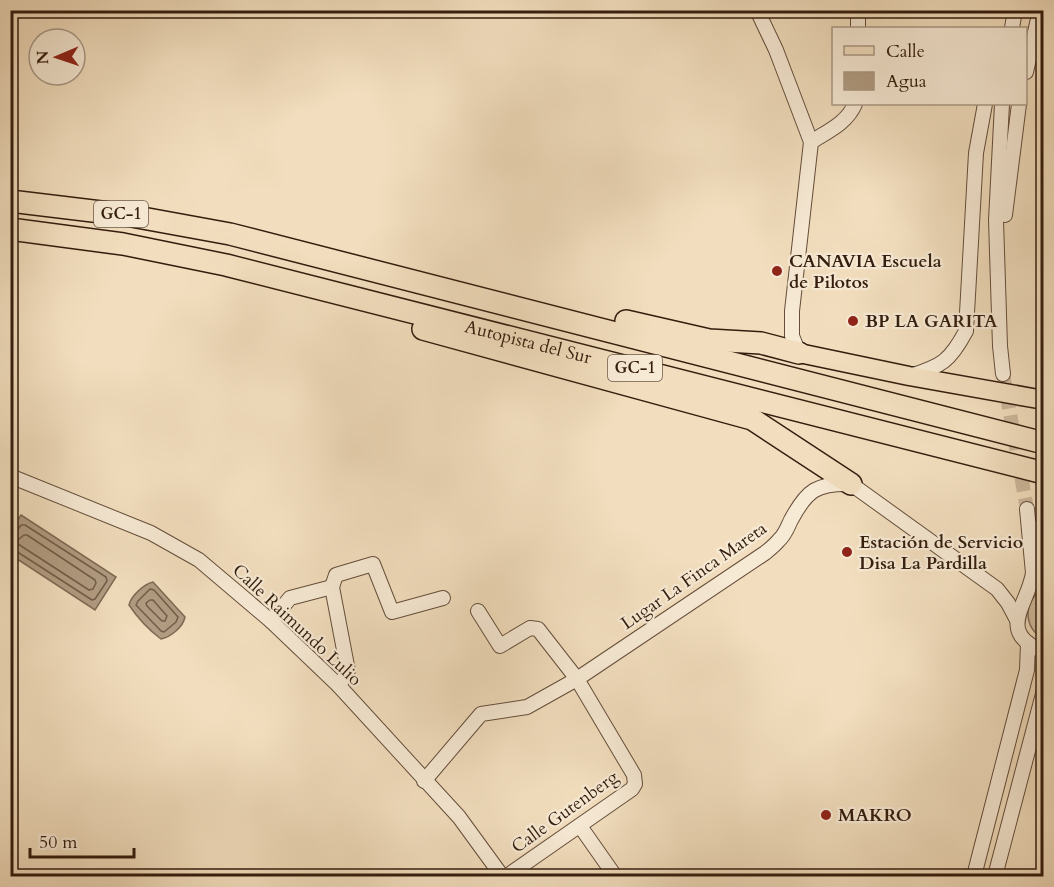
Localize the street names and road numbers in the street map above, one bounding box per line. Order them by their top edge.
road number: GC-1 [94,201,148,227]
street label: Autopista del Sur [462,314,595,370]
road number: GC-1 [608,355,662,381]
street label: Lugar La Finca Mareta [616,516,772,636]
street label: Calle Raimundo Lulio [227,558,367,692]
street label: Calle Gutenberg [507,764,624,859]

